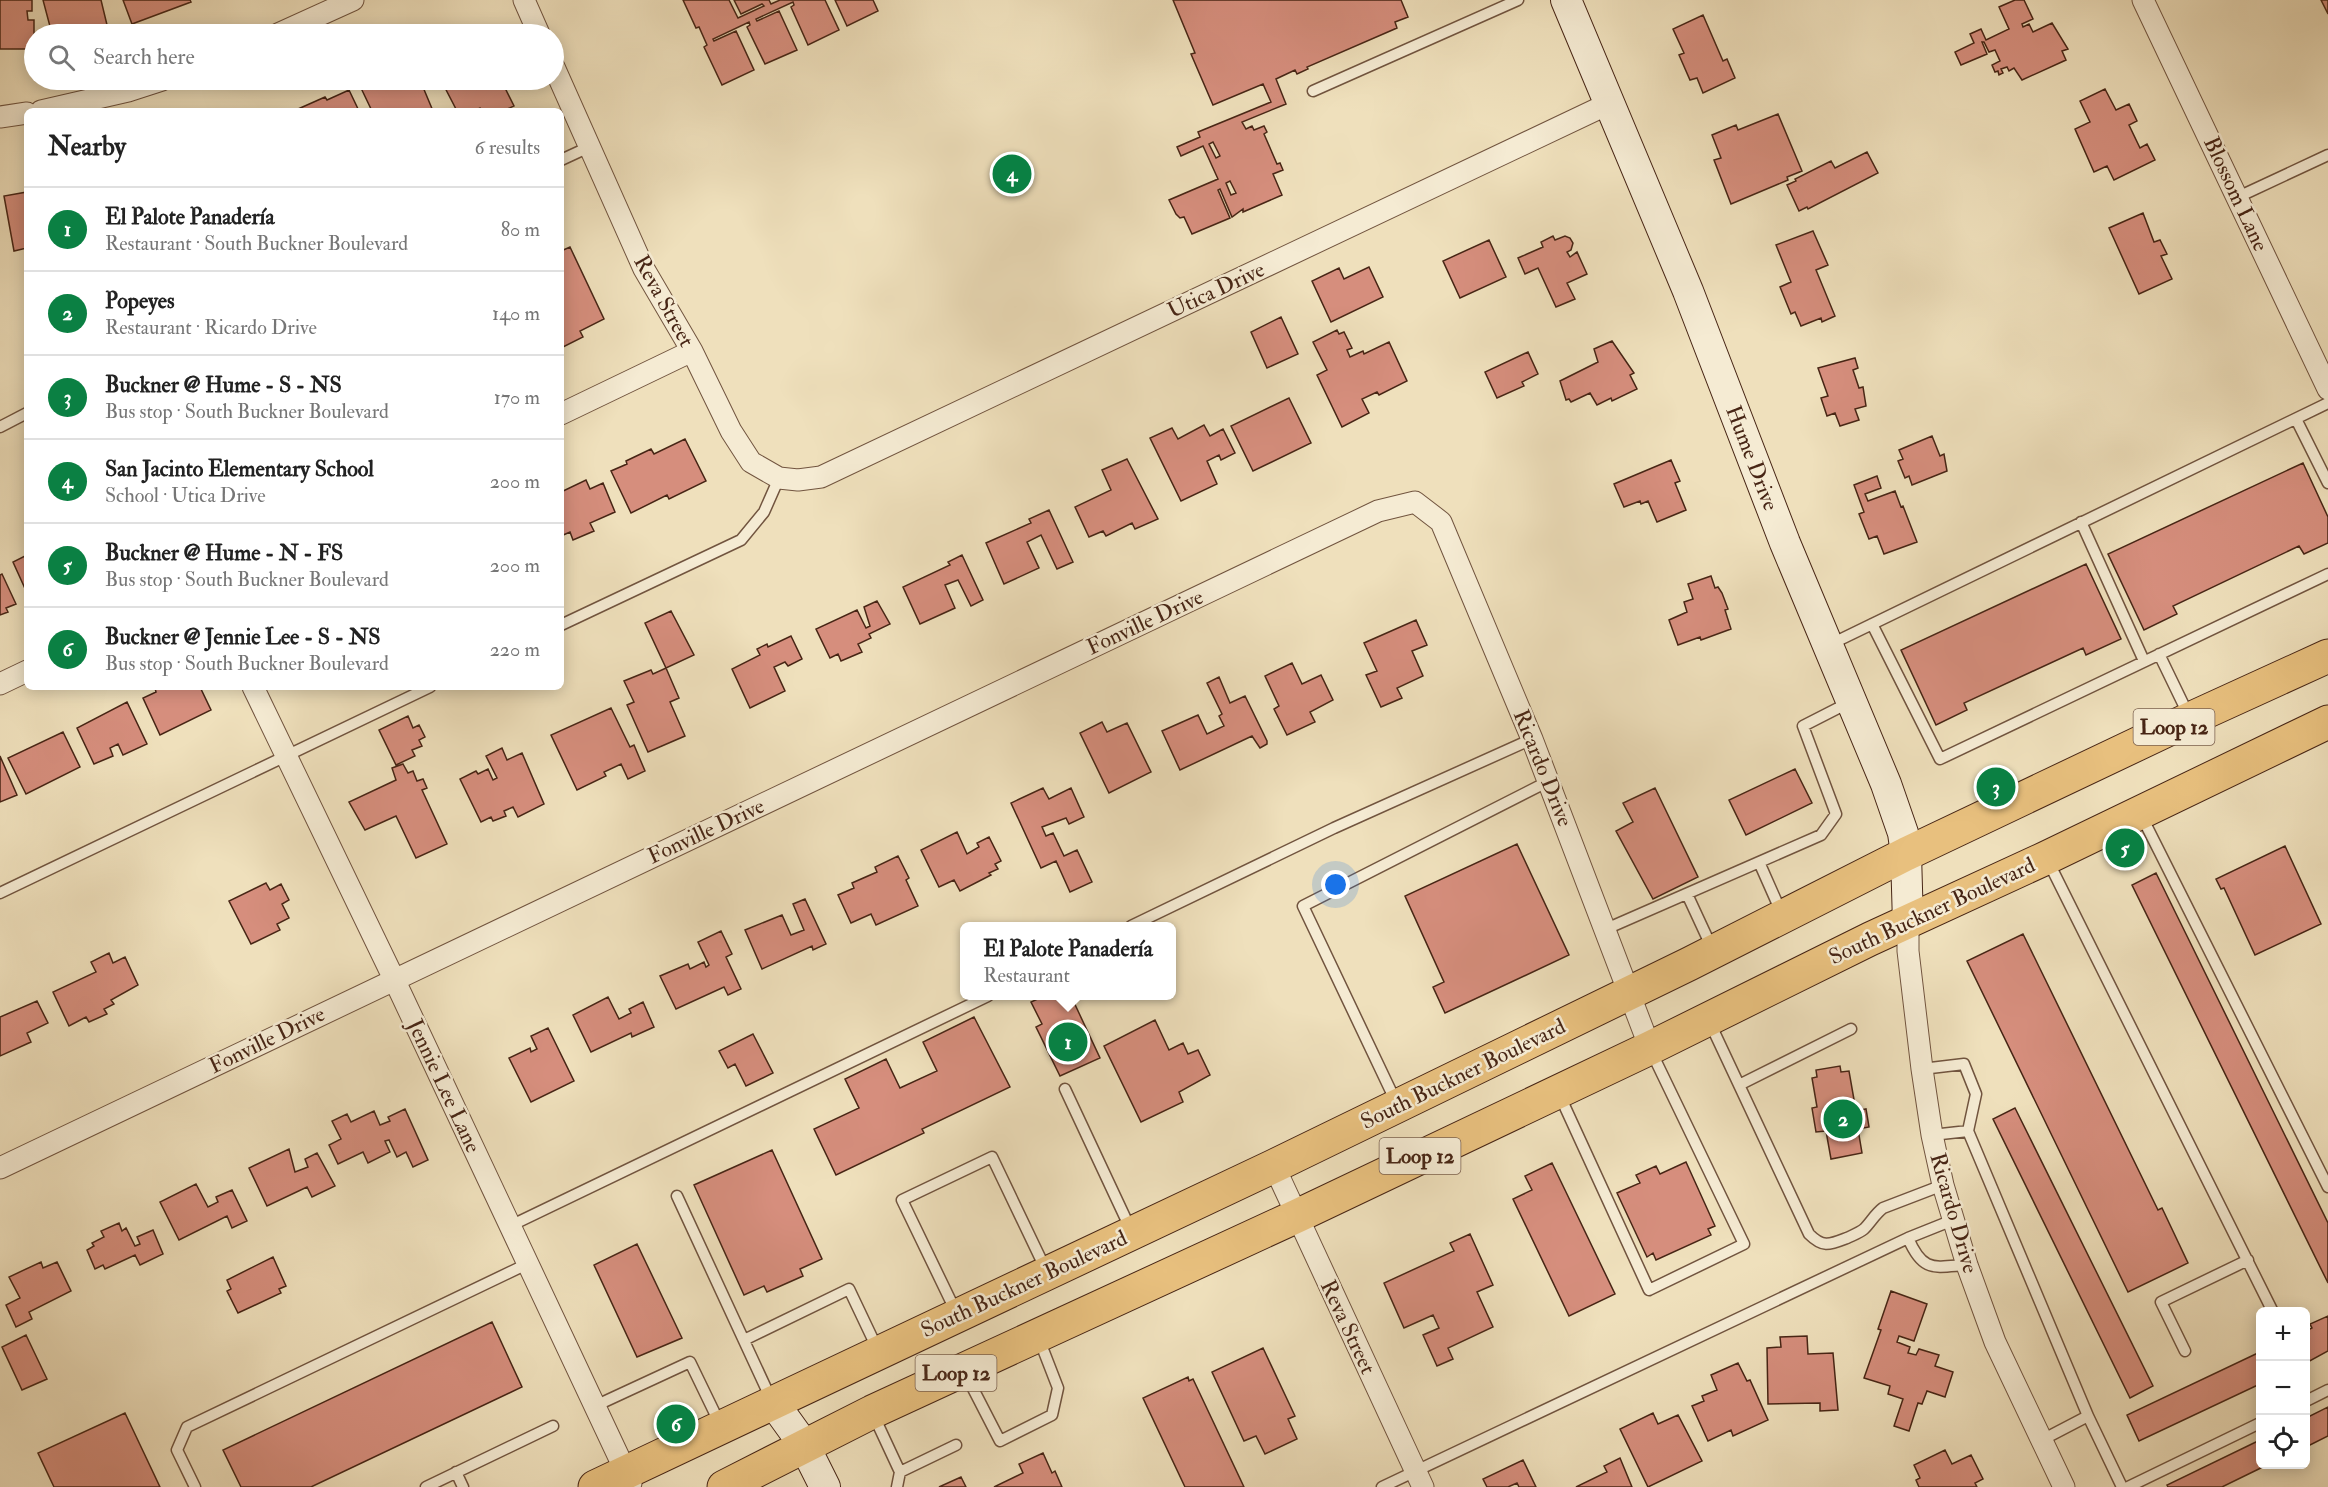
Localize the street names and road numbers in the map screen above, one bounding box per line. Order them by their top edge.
street label: Blossom Lane [2197,132,2275,256]
street label: Reva Street [627,250,701,352]
street label: Utica Drive [1163,255,1269,325]
street label: Hume Drive [1719,401,1785,515]
street label: Fonville Drive [1082,583,1208,661]
street label: Ricardo Drive [1507,705,1579,831]
road number: Loop 12 [2134,709,2214,745]
street label: Fonville Drive [643,792,769,870]
street label: South Buckner Boulevard [1824,851,2040,971]
street label: Fonville Drive [204,1000,330,1080]
street label: South Buckner Boulevard [1356,1012,1570,1136]
street label: Jennie Lee Lane [400,1014,487,1157]
road number: Loop 12 [1380,1138,1460,1174]
street label: Ricardo Drive [1923,1150,1985,1276]
street label: South Buckner Boulevard [916,1224,1132,1344]
street label: Reva Street [1314,1275,1382,1379]
road number: Loop 12 [916,1355,996,1391]

